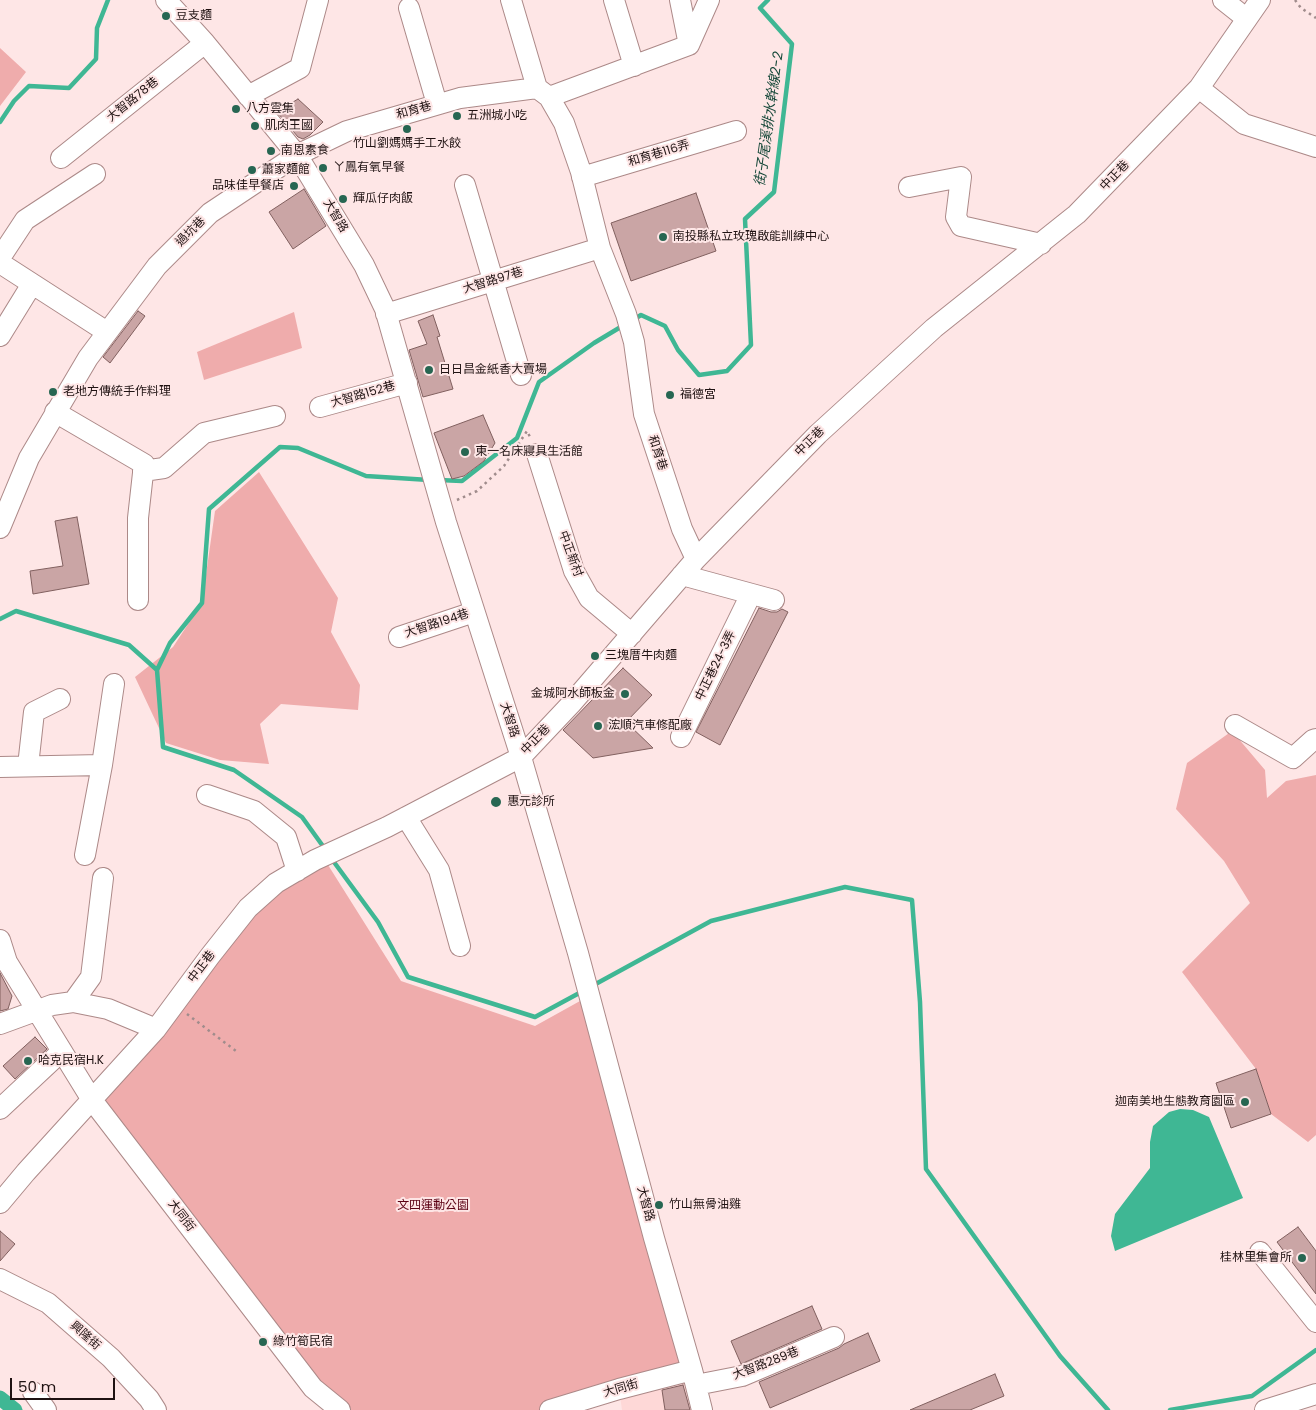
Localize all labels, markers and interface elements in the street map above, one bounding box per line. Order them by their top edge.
place label: 豆支麵 [176,9,212,23]
marker: 豆支麵 [160,10,172,22]
water label: 街子尾溪排水幹線2-2 [752,51,788,187]
street label: 大智路78巷 [104,75,162,125]
street label: 和育巷 [395,99,433,123]
place label: 八方雲集 [246,102,294,116]
marker: 八方雲集 [230,103,242,115]
place label: 五洲城小吃 [467,109,527,123]
marker: 五洲城小吃 [451,110,463,122]
place label: 肌肉王國 [265,119,313,133]
marker: 肌肉王國 [249,120,261,132]
marker: 竹山劉媽媽手工水餃 [401,123,413,135]
place label: 竹山劉媽媽手工水餃 [353,137,461,151]
street label: 和育巷116弄 [627,138,691,170]
place label: 南恩素食 [281,144,329,158]
marker: 南恩素食 [265,145,277,157]
street label: 中正巷 [1097,158,1133,194]
place label: ㄚ鳳有氧早餐 [333,161,405,175]
marker: ㄚ鳳有氧早餐 [317,162,329,174]
place label: 蕭家麵館 [262,163,310,177]
marker: 蕭家麵館 [246,164,258,176]
place label: 品味佳早餐店 [212,179,284,193]
marker: 品味佳早餐店 [288,180,300,192]
place label: 輝瓜仔肉飯 [353,192,413,206]
marker: 輝瓜仔肉飯 [337,193,349,205]
street label: 大智路 [320,197,350,235]
street label: 過坑巷 [173,214,209,250]
place label: 南投縣私立玫瑰啟能訓練中心 [673,230,829,244]
marker: 南投縣私立玫瑰啟能訓練中心 [657,231,669,243]
street label: 大智路97巷 [461,265,525,297]
place label: 日日昌金紙香大賣場 [439,363,547,377]
marker: 日日昌金紙香大賣場 [423,364,435,376]
street label: 大智路152巷 [329,379,397,411]
place label: 老地方傳統手作料理 [63,385,171,399]
marker: 老地方傳統手作料理 [47,386,59,398]
place label: 福德宮 [680,388,716,402]
marker: 福德宮 [664,389,676,401]
street label: 中正巷 [792,424,828,460]
street label: 和育巷 [645,434,669,472]
place label: 東一名床寢具生活館 [475,445,583,459]
marker: 東一名床寢具生活館 [459,446,471,458]
street label: 中正新村 [555,529,585,579]
street label: 大智路194巷 [403,607,471,641]
street label: 中正巷24-3弄 [693,629,739,703]
place label: 三塊厝牛肉麵 [605,649,677,663]
marker: 三塊厝牛肉麵 [589,650,601,662]
place label: 金城阿水師板金 [531,687,615,701]
marker: 金城阿水師板金 [619,688,631,700]
street label: 大智路 [497,701,521,739]
place label: 浤順汽車修配廠 [608,719,692,733]
marker: 浤順汽車修配廠 [592,720,604,732]
street label: 中正巷 [518,722,554,758]
marker: 惠元診所 [489,795,503,809]
place label: 惠元診所 [507,795,555,809]
street label: 中正巷 [185,948,219,986]
place label: 哈克民宿H.K [38,1054,104,1068]
marker: 哈克民宿H.K [22,1055,34,1067]
place label: 迦南美地生態教育園區 [1115,1095,1235,1109]
marker: 迦南美地生態教育園區 [1239,1096,1251,1108]
street label: 大智路 [633,1185,657,1223]
street label: 大同街 [164,1197,198,1235]
place label: 竹山無骨油雞 [669,1198,741,1212]
park label: 文四運動公園 [397,1199,469,1213]
marker: 竹山無骨油雞 [653,1199,665,1211]
place label: 桂林里集會所 [1220,1251,1292,1265]
marker: 桂林里集會所 [1296,1252,1308,1264]
street label: 興隆街 [67,1319,103,1353]
place label: 綠竹筍民宿 [273,1335,333,1349]
marker: 綠竹筍民宿 [257,1336,269,1348]
street label: 大智路289巷 [731,1345,801,1383]
scale bar [12,1368,118,1400]
text: 50 m [18,1376,56,1397]
street label: 大同街 [602,1377,640,1401]

